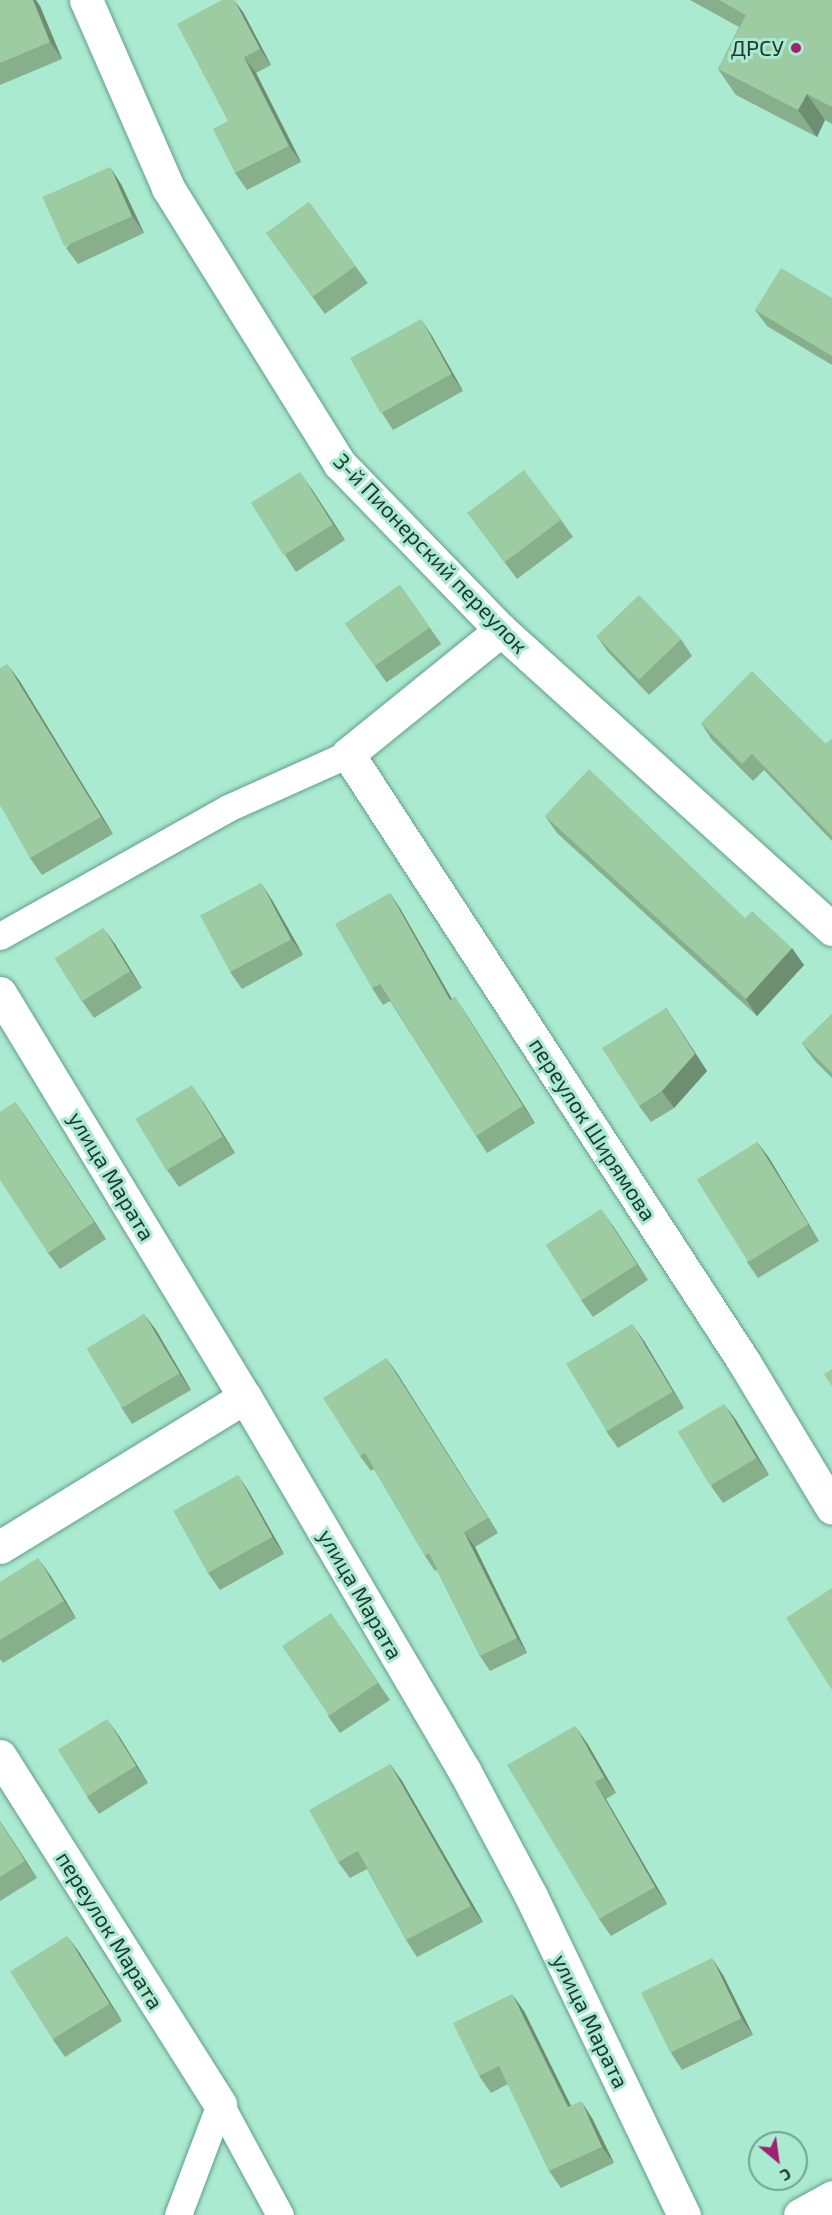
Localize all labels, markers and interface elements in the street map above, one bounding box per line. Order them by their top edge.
place label: ДРСУ [731,35,784,61]
marker: ДРСУ [789,41,803,55]
street label: 3-й Пионерский переулок [328,448,534,658]
street label: переулок Ширямова [524,1032,662,1226]
street label: улица Марата [63,1107,161,1245]
street label: улица Марата [313,1524,409,1664]
street label: переулок Марата [51,1846,169,2014]
street label: улица Марата [547,1950,635,2092]
north arrow [748,2131,808,2191]
text: С [777,2165,795,2186]

